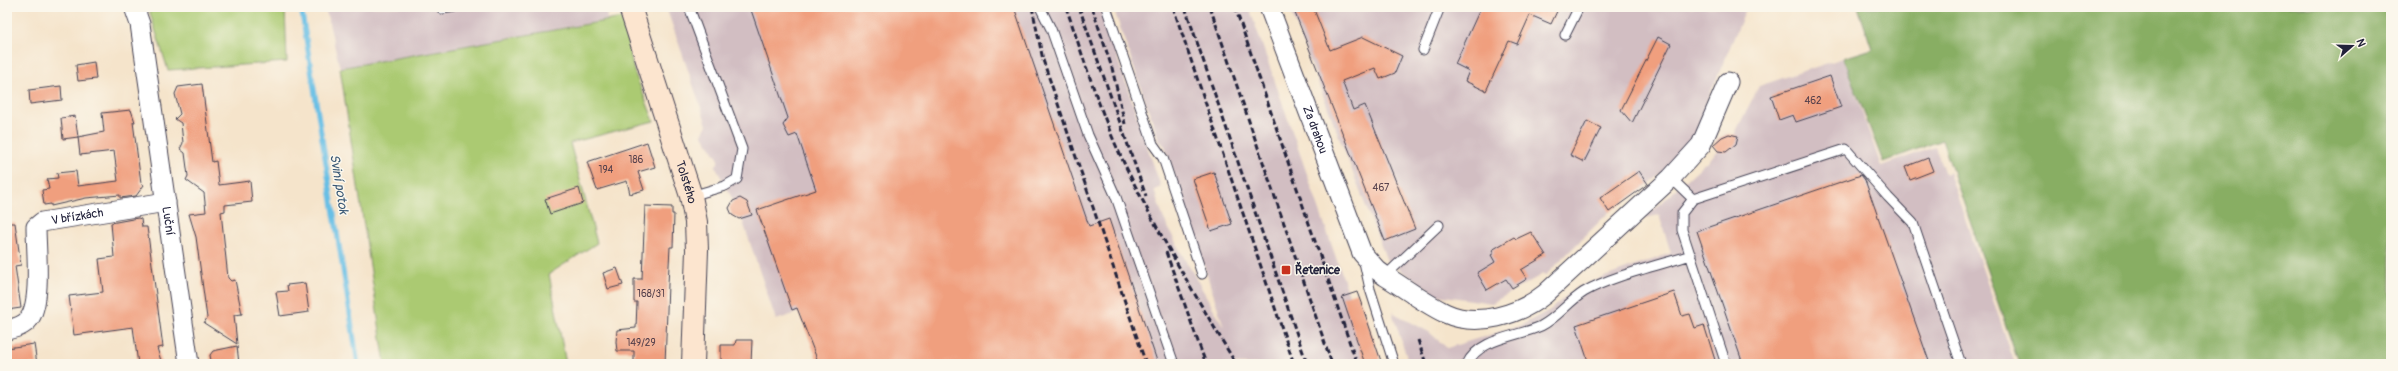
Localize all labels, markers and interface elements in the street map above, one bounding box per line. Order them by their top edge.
north arrow [2332,26,2372,66]
text: N [2354,37,2368,49]
house number: 462 [1804,95,1822,107]
street label: Za drahou [1299,104,1331,156]
water label: Sviní potok [326,153,352,217]
house number: 186 [629,154,644,166]
street label: Tolstého [672,159,699,205]
house number: 194 [599,164,614,176]
house number: 467 [1373,182,1390,194]
street label: V břízkách [50,205,105,228]
street label: Luční [158,205,177,237]
place label: Řetenice [1295,261,1341,278]
marker: Řetenice [1280,264,1292,276]
house number: 168/31 [637,288,665,300]
house number: 149/29 [626,337,656,349]

